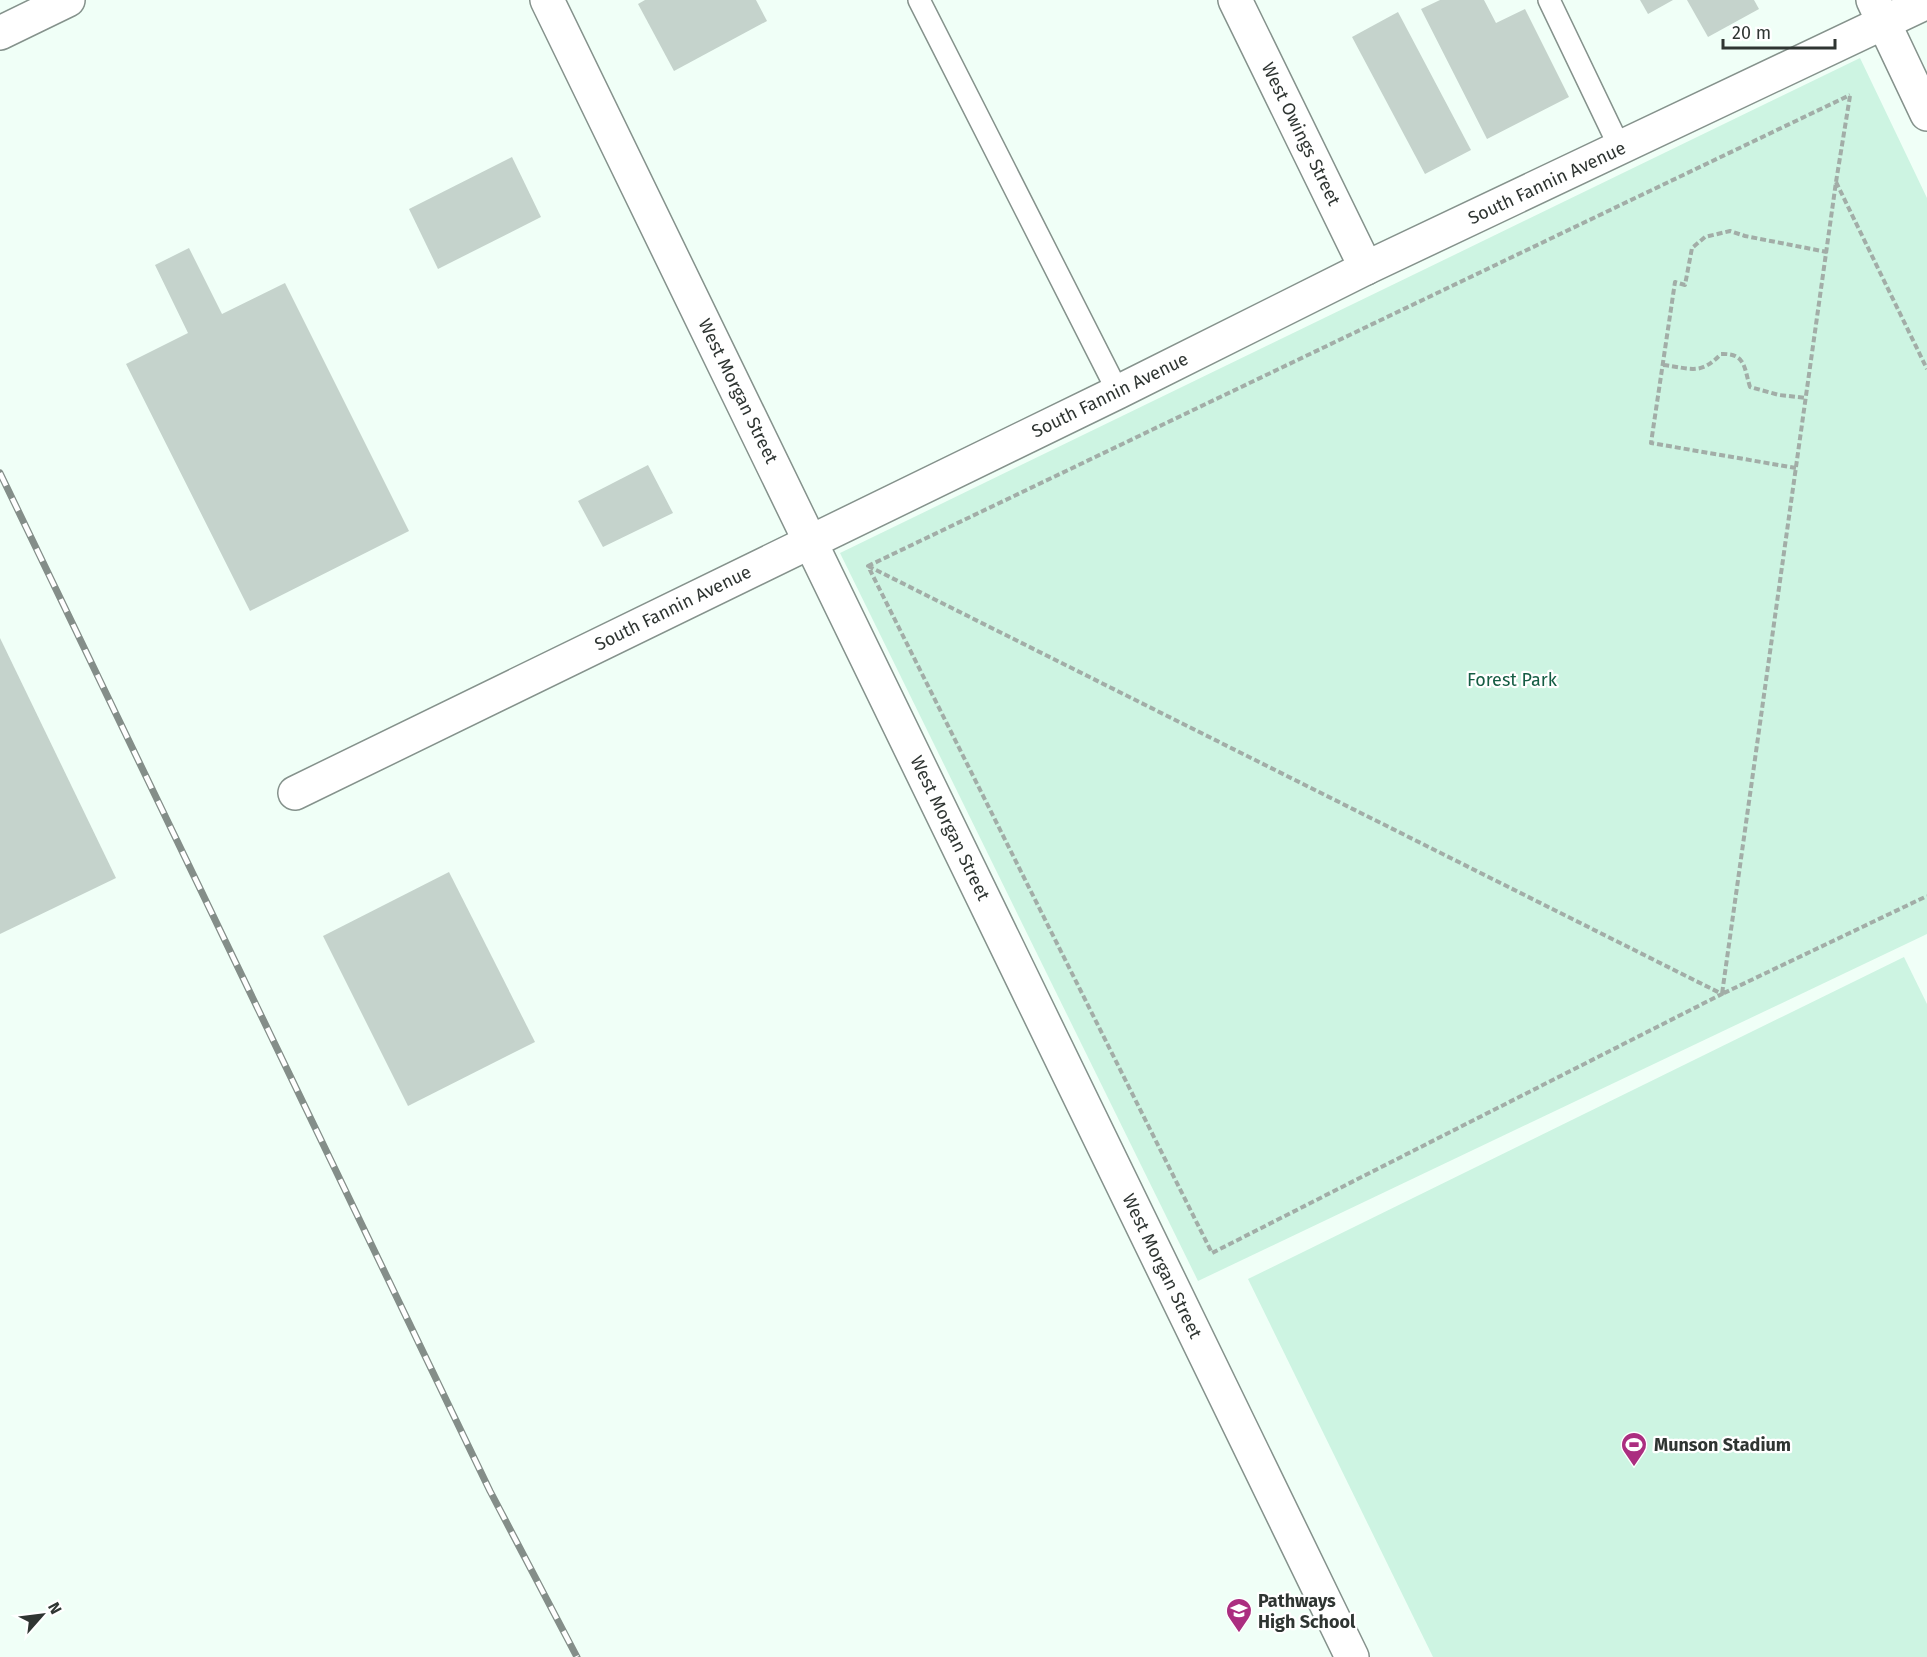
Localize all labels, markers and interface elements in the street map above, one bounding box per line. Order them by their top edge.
scale bar [1723,12,1836,50]
text: 20 m [1732,22,1771,44]
street label: West Owings Street [1257,59,1345,210]
street label: South Fannin Avenue [1465,137,1629,229]
street label: West Morgan Street [693,315,783,467]
street label: South Fannin Avenue [1028,348,1192,442]
street label: South Fannin Avenue [591,561,755,655]
park label: Forest Park [1467,669,1558,691]
street label: West Morgan Street [905,752,995,904]
street label: West Morgan Street [1117,1190,1207,1342]
sports icon: Munson Stadium [1619,1430,1649,1468]
place label: Munson Stadium [1654,1434,1791,1456]
north arrow [12,1585,72,1645]
place label: Pathways High School [1258,1590,1356,1633]
school or university icon: Pathways High School [1224,1596,1254,1634]
text: N [44,1599,66,1617]

